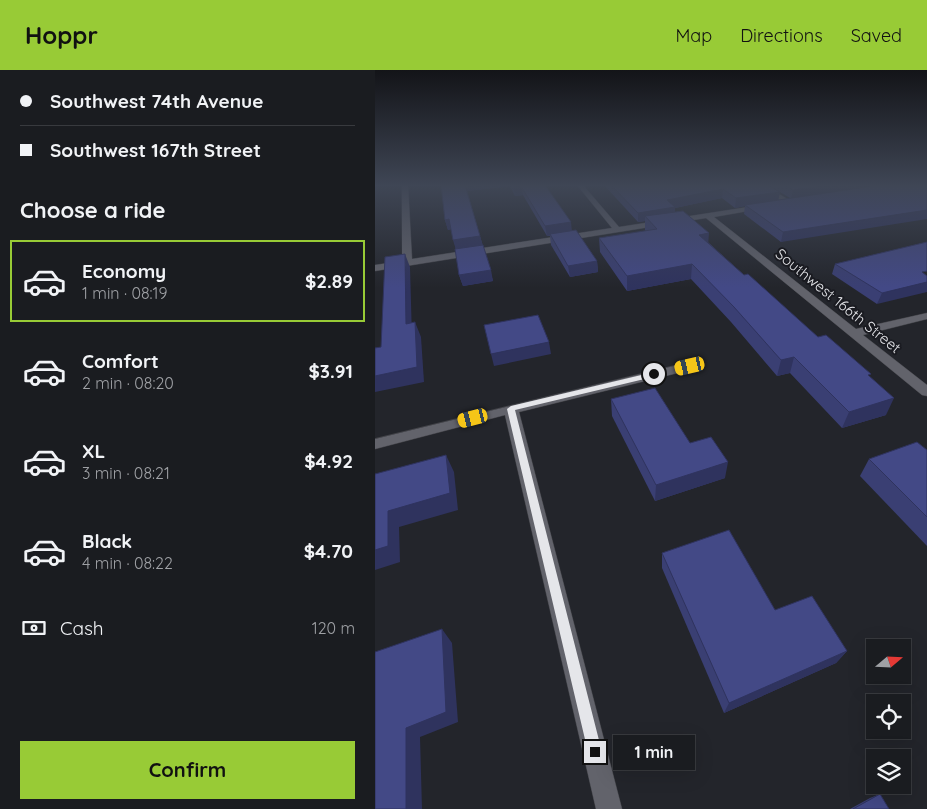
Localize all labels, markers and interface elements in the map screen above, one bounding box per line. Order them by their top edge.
text: Hoppr [25,20,98,50]
text: Map [675,24,712,47]
text: Directions [740,24,823,47]
text: Saved [851,24,902,47]
text: Southwest 74th Avenue [50,89,263,113]
text: Southwest 167th Street [50,138,261,162]
text: Choose a ride [20,196,165,224]
street label: Southwest 166th Street [772,244,905,357]
icon: car [22,259,67,304]
text: Economy [82,259,166,283]
text: $2.89 [305,269,353,293]
text: 1 min · 08:19 [82,283,167,303]
icon: car [22,349,67,394]
text: Comfort [82,349,159,373]
car [673,355,706,377]
text: $3.91 [309,359,353,383]
route start [643,363,665,385]
text: 2 min · 08:20 [82,373,174,393]
car [456,407,489,429]
icon: car [22,439,67,484]
text: XL [82,439,105,463]
text: $4.92 [304,449,353,473]
text: 3 min · 08:21 [82,463,170,483]
icon: car [22,529,67,574]
text: Black [82,529,132,553]
text: $4.70 [304,539,353,563]
text: 4 min · 08:22 [82,553,173,573]
icon: cash [20,614,48,642]
text: Cash [60,616,104,640]
text: 120 m [312,618,355,638]
north arrow [866,639,911,684]
map controls [866,639,911,794]
button: locate [866,694,911,739]
callout: 1 min [613,734,695,770]
button: Confirm [20,741,355,799]
route end [584,741,606,763]
text: 1 min [635,742,673,762]
button: layers [866,749,911,794]

